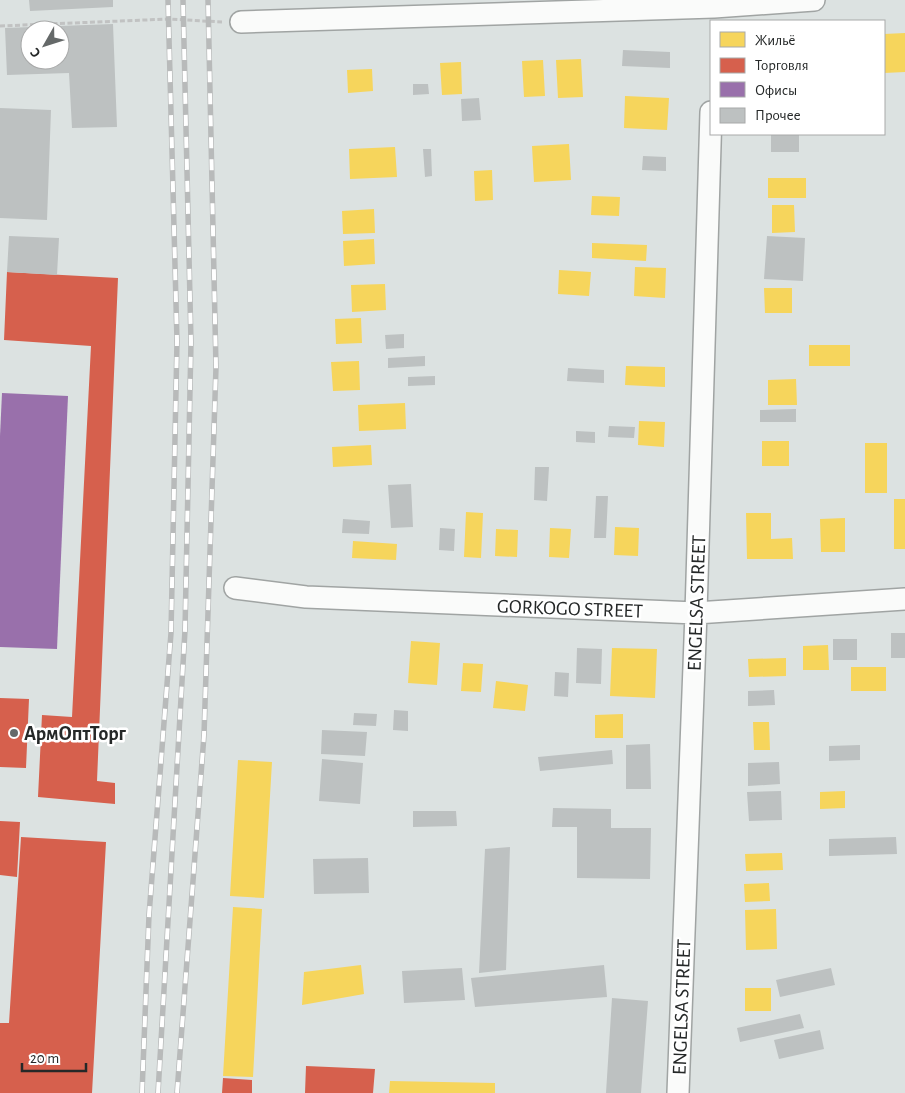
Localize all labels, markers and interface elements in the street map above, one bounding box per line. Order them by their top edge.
north arrow [20,20,70,70]
legend [710,20,885,135]
text: Жильё [755,33,795,48]
text: С [28,45,44,60]
text: Торговля [755,58,809,73]
text: Офисы [755,83,797,98]
text: Прочее [755,108,801,123]
street label: ENGELSA STREET [685,534,709,672]
street label: GORKOGO STREET [497,596,644,622]
place label: АрмОптТорг [24,724,127,744]
marker: АрмОптТорг [8,727,20,739]
street label: ENGELSA STREET [670,938,694,1076]
scale bar [22,1040,86,1072]
text: 20 m [30,1051,59,1066]

